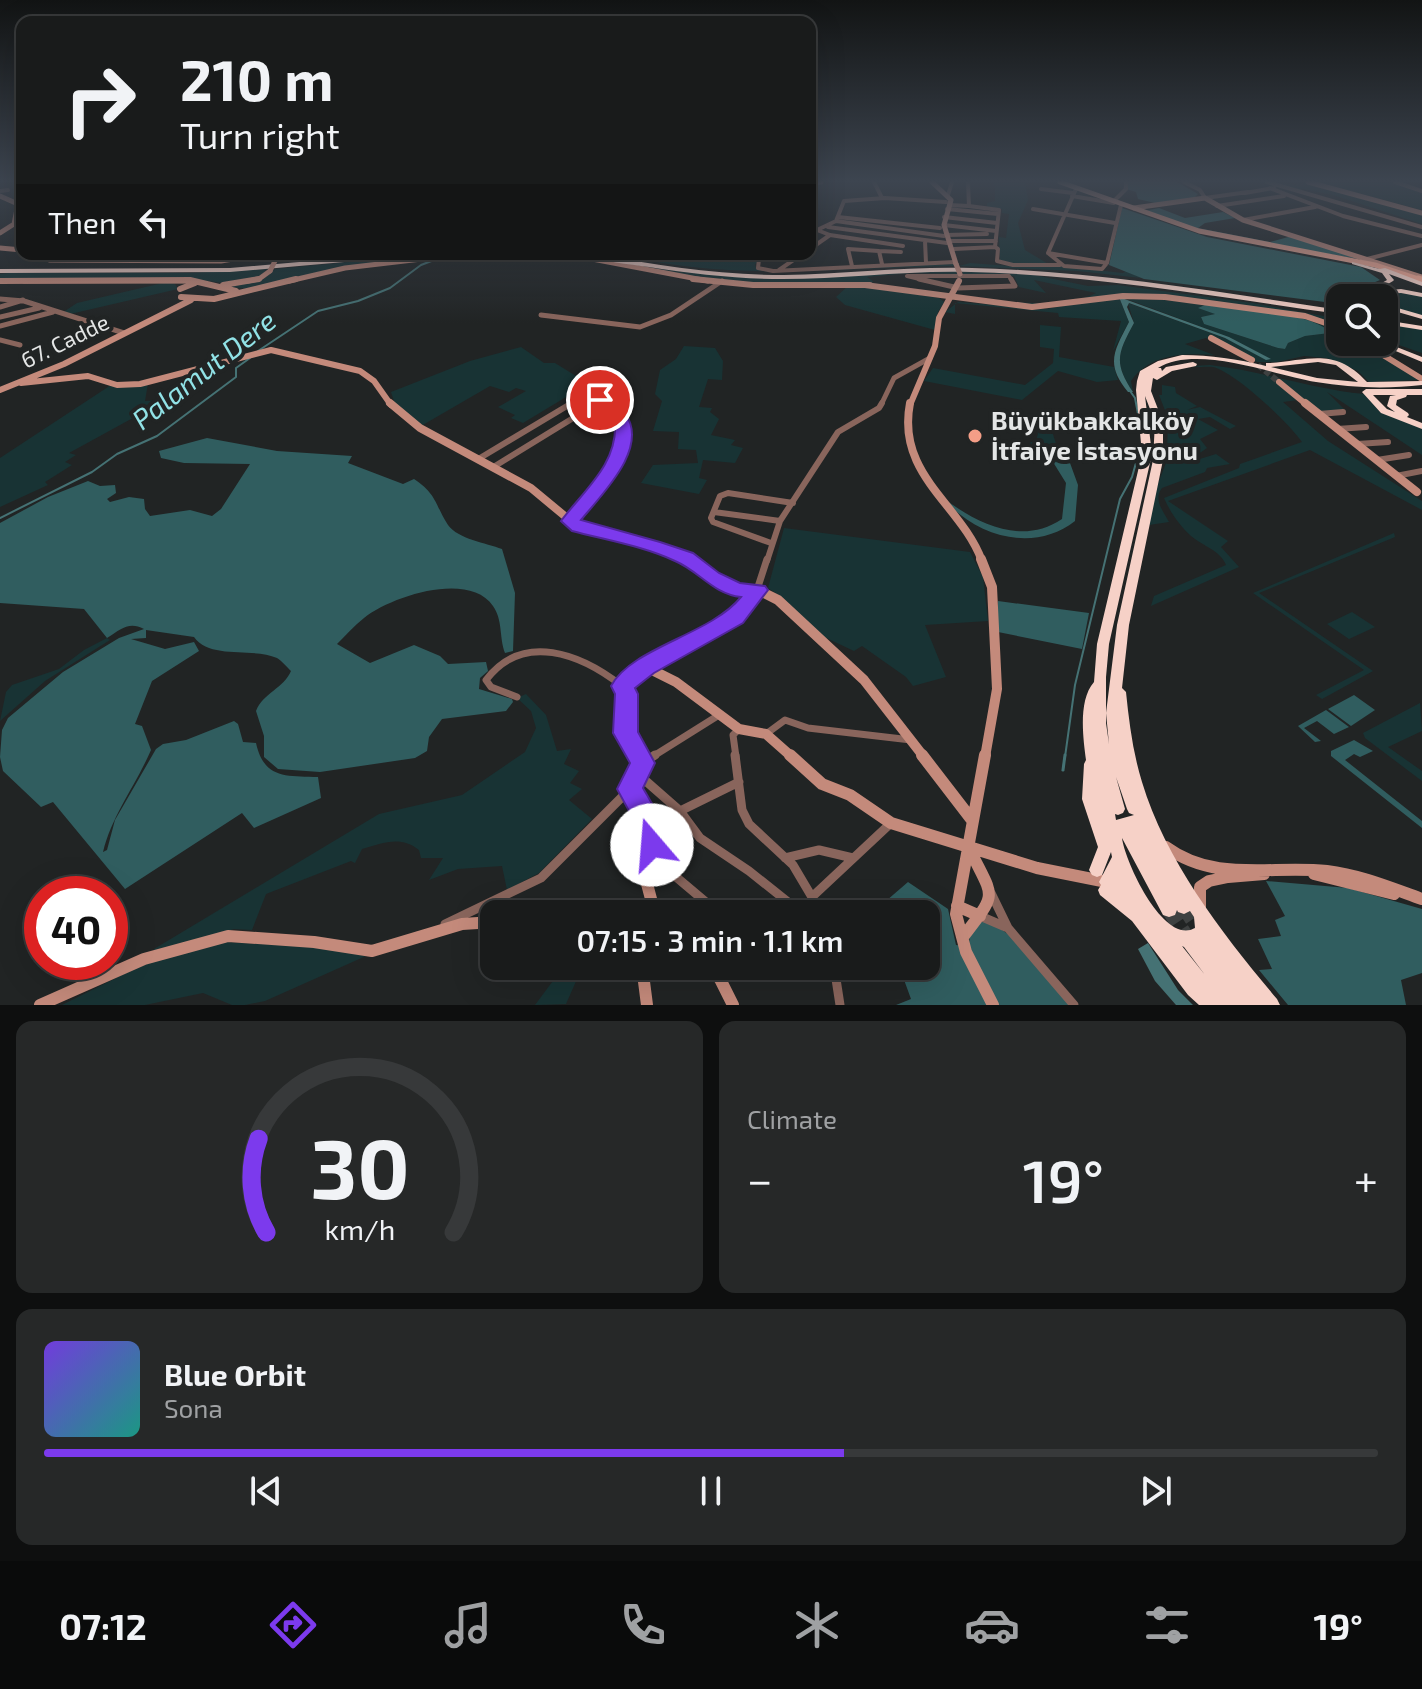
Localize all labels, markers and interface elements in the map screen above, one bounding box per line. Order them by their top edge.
text: 210 m [180,45,334,112]
icon: right [48,48,152,152]
text: Turn right [180,113,340,156]
icon: left [132,200,176,244]
text: Then [48,204,116,240]
map controls [1326,284,1398,356]
button: search [1326,284,1398,356]
water label: Palamut Dere [125,302,282,436]
street label: 67. Cadde [16,308,113,372]
pin [566,366,634,434]
icon: arrive [578,378,622,422]
place label: Büyükbakkalköy İtfaiye İstasyonu [991,404,1198,466]
marker: Büyükbakkalköy İtfaiye İstasyonu [966,427,984,445]
position arrow [610,803,694,887]
speed limit sign: 40 [24,876,128,980]
text: 07:15 · 3 min · 1.1 km [577,922,843,958]
text: Climate [747,1103,837,1134]
text: 30 [310,1116,409,1216]
text: 19° [1023,1143,1104,1215]
text: − [747,1152,773,1205]
text: + [1354,1152,1378,1205]
text: km/h [324,1211,395,1246]
text: Blue Orbit [164,1356,306,1392]
text: Sona [164,1392,223,1423]
icon: previous [244,1469,288,1513]
icon: pause [689,1469,733,1513]
icon: next [1134,1469,1178,1513]
icon: directions [265,1597,321,1653]
icon: music [440,1597,496,1653]
icon: phone [615,1597,671,1653]
icon: climate [789,1597,845,1653]
icon: car [964,1597,1020,1653]
icon: filters [1139,1597,1195,1653]
text: 07:12 [59,1604,147,1647]
text: 19° [1313,1604,1363,1647]

